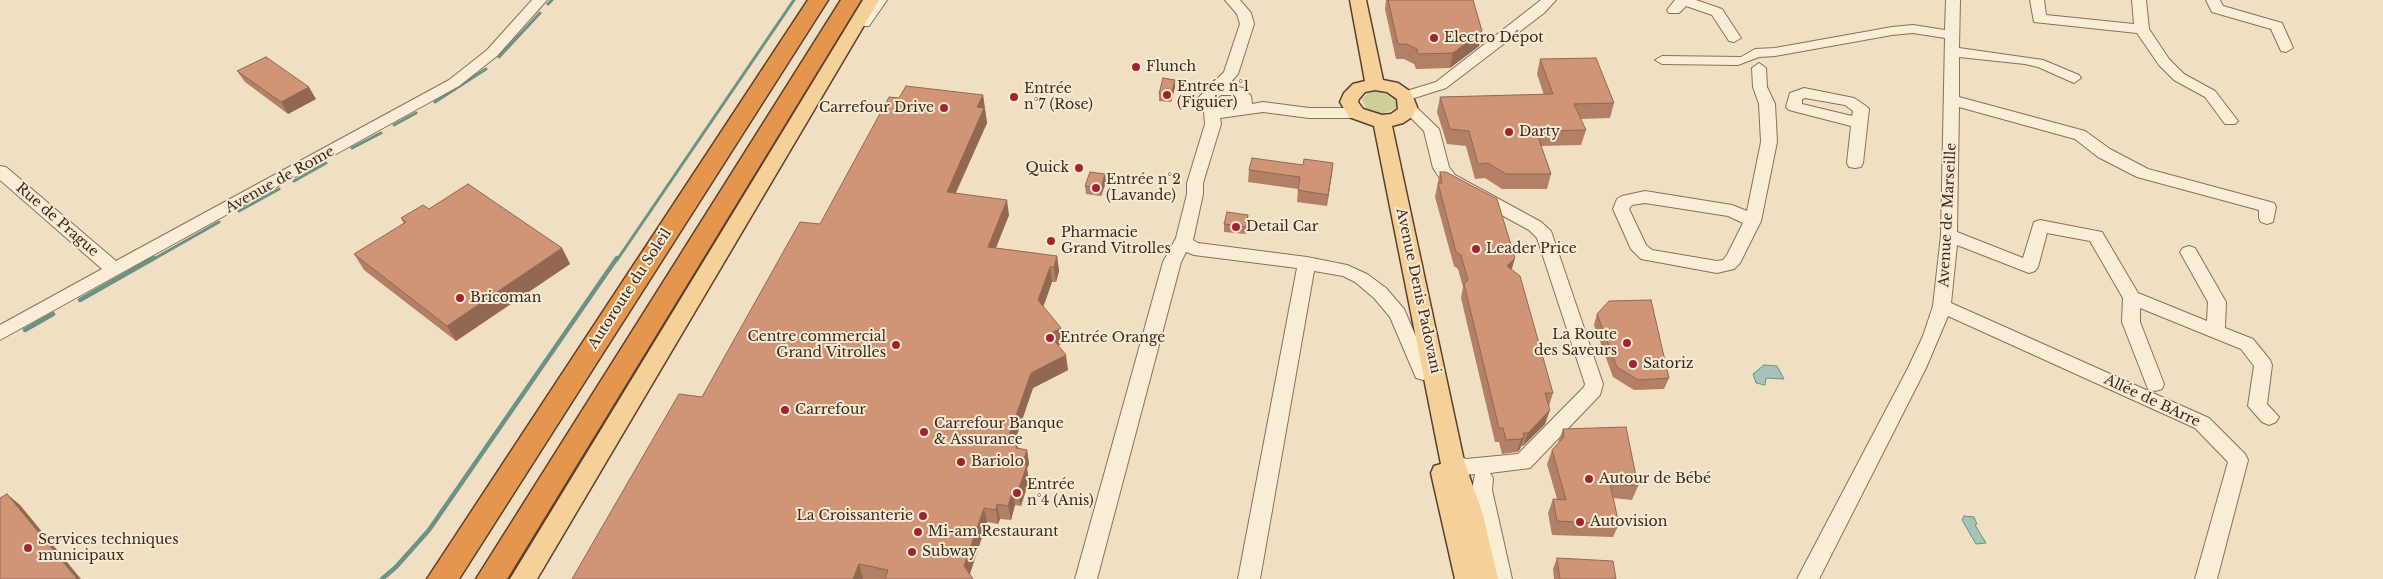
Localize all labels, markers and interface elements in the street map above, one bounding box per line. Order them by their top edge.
place label: Electro Dépot [1444,30,1544,46]
marker: Electro Dépot [1428,32,1440,44]
place label: Flunch [1146,59,1196,75]
marker: Flunch [1130,61,1142,73]
place label: Entrée n°1 (Figuier) [1177,79,1249,111]
place label: Entrée n°7 (Rose) [1024,81,1093,114]
marker: Entrée n°1 (Figuier) [1161,89,1173,101]
marker: Entrée n°7 (Rose) [1008,91,1020,103]
place label: Carrefour Drive [819,100,934,116]
marker: Carrefour Drive [938,102,950,114]
place label: Darty [1519,124,1560,140]
marker: Darty [1503,126,1515,138]
street label: Avenue de Marseille [1936,142,1960,288]
street label: Avenue de Rome [223,143,337,217]
place label: Quick [1025,160,1069,176]
marker: Quick [1073,162,1085,174]
place label: Entrée n°2 (Lavande) [1106,172,1181,204]
street label: Rue de Prague [12,180,102,260]
marker: Entrée n°2 (Lavande) [1090,182,1102,194]
street label: Avenue Denis Padovani [1392,207,1444,375]
place label: Detail Car [1246,219,1318,235]
marker: Detail Car [1230,221,1242,233]
place label: Pharmacie Grand Vitrolles [1061,225,1171,258]
street label: Autoroute du Soleil [585,226,675,352]
marker: Pharmacie Grand Vitrolles [1045,235,1057,247]
place label: Leader Price [1486,241,1577,257]
marker: Leader Price [1470,243,1482,255]
place label: Bricoman [470,290,541,306]
marker: Bricoman [454,292,466,304]
place label: La Route des Saveurs [1534,327,1617,360]
place label: Centre commercial Grand Vitrolles [747,329,886,362]
place label: Entrée Orange [1060,330,1165,346]
marker: Entrée Orange [1044,332,1056,344]
marker: La Route des Saveurs [1621,337,1633,349]
marker: Centre commercial Grand Vitrolles [890,339,902,351]
place label: Satoriz [1643,356,1693,372]
marker: Satoriz [1627,358,1639,370]
street label: Allée de BArre [2101,371,2203,431]
place label: Carrefour [795,402,866,418]
marker: Carrefour [779,404,791,416]
place label: Carrefour Banque & Assurance [934,416,1064,448]
marker: Carrefour Banque & Assurance [918,426,930,438]
place label: Bariolo [971,454,1024,470]
marker: Bariolo [955,456,967,468]
place label: Autour de Bébé [1599,471,1711,487]
marker: Autour de Bébé [1583,473,1595,485]
place label: Entrée n°4 (Anis) [1027,477,1094,510]
marker: Entrée n°4 (Anis) [1011,487,1023,499]
place label: La Croissanterie [796,508,913,524]
marker: La Croissanterie [917,510,929,522]
place label: Autovision [1590,514,1667,530]
marker: Autovision [1574,516,1586,528]
place label: Mi-am Restaurant [928,524,1058,540]
marker: Mi-am Restaurant [912,526,924,538]
place label: Services techniques municipaux [38,532,179,564]
marker: Services techniques municipaux [22,542,34,554]
place label: Subway [922,544,978,560]
marker: Subway [906,546,918,558]

